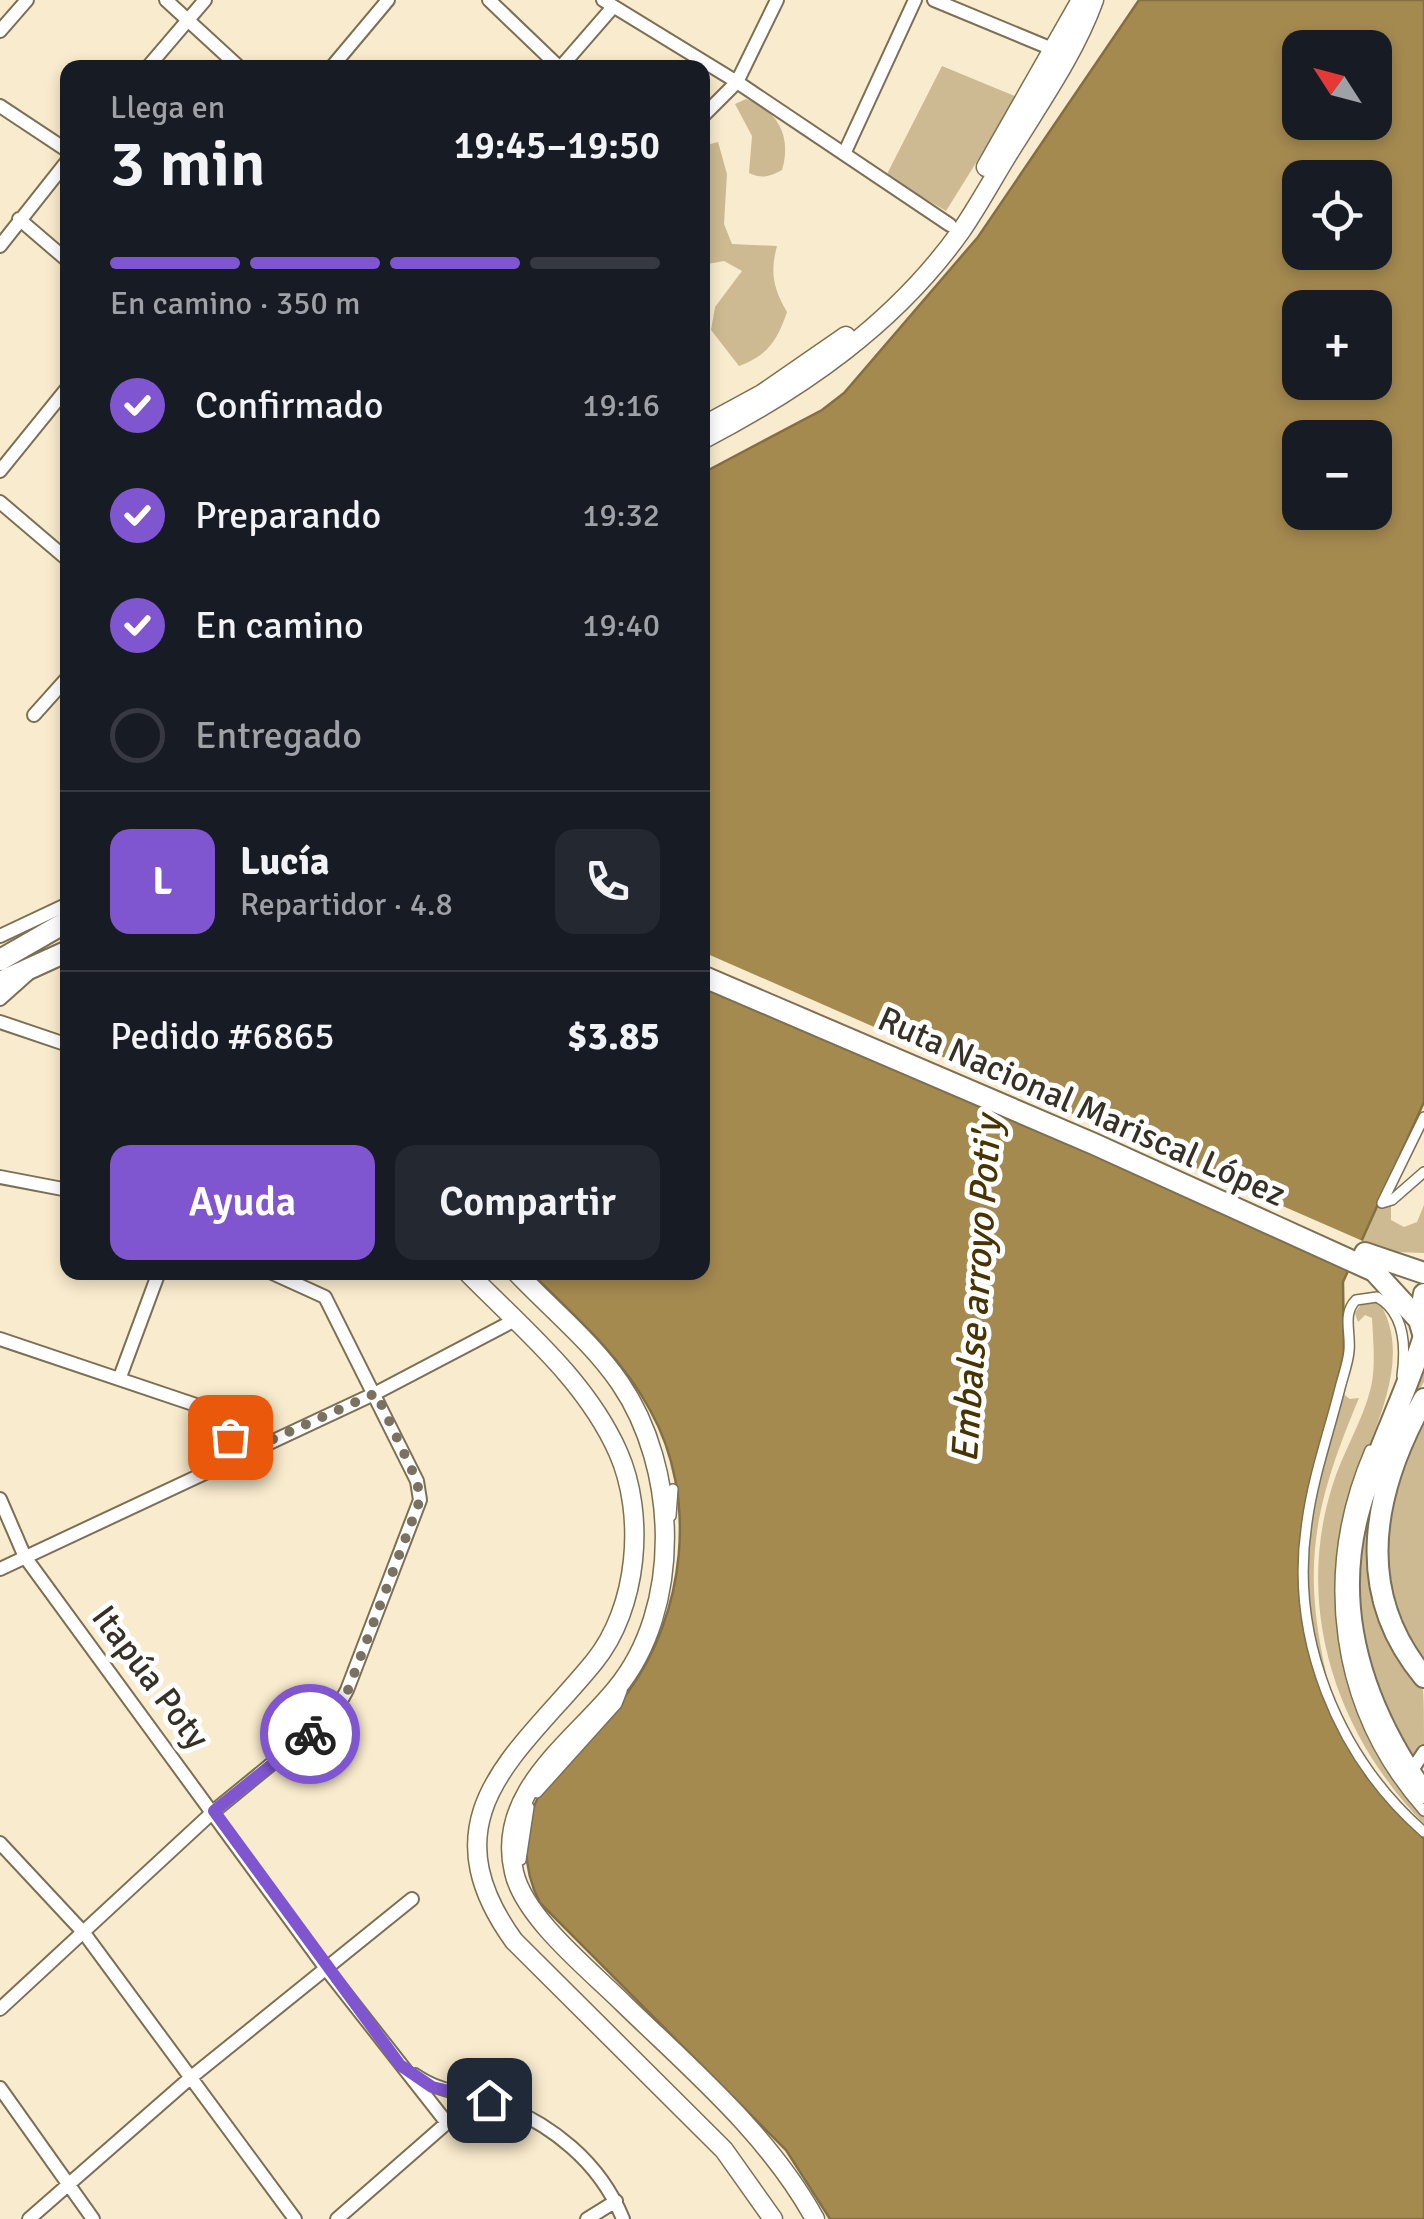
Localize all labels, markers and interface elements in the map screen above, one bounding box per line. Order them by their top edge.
north arrow [1282,30,1392,140]
map controls [1282,30,1392,530]
text: Llega en [110,88,225,127]
text: 19:45–19:50 [454,122,660,169]
text: 3 min [110,124,266,204]
button: locate [1282,160,1392,270]
text: En camino · 350 m [110,284,360,323]
button: + [1282,290,1392,400]
icon: check [110,378,165,433]
text: Confirmado [195,382,384,429]
text: 19:16 [582,386,660,425]
button: − [1282,420,1392,530]
icon: check [110,488,165,543]
text: Preparando [195,492,381,539]
text: 19:32 [582,496,660,535]
icon: check [110,598,165,653]
text: En camino [195,602,364,649]
text: 19:40 [582,606,660,645]
text: Entregado [195,712,362,759]
button: phone [555,829,660,934]
text: Lucía [240,838,329,885]
text: L [153,858,172,905]
text: Repartidor · 4.8 [240,885,453,924]
street label: Ruta Nacional Mariscal López [871,997,1292,1216]
text: Pedido #6865 [110,1013,335,1060]
text: $3.85 [567,1013,660,1060]
water label: Embalse arroyo Poti'y [941,1110,1012,1464]
button: Ayuda [110,1145,375,1260]
button: Compartir [395,1145,660,1260]
pin [188,1395,273,1480]
icon: bag [203,1410,258,1465]
street label: Itapúa Poty [83,1597,219,1758]
courier [260,1684,360,1784]
icon: bike [283,1707,338,1762]
pin [447,2058,532,2143]
icon: home [462,2073,517,2128]

